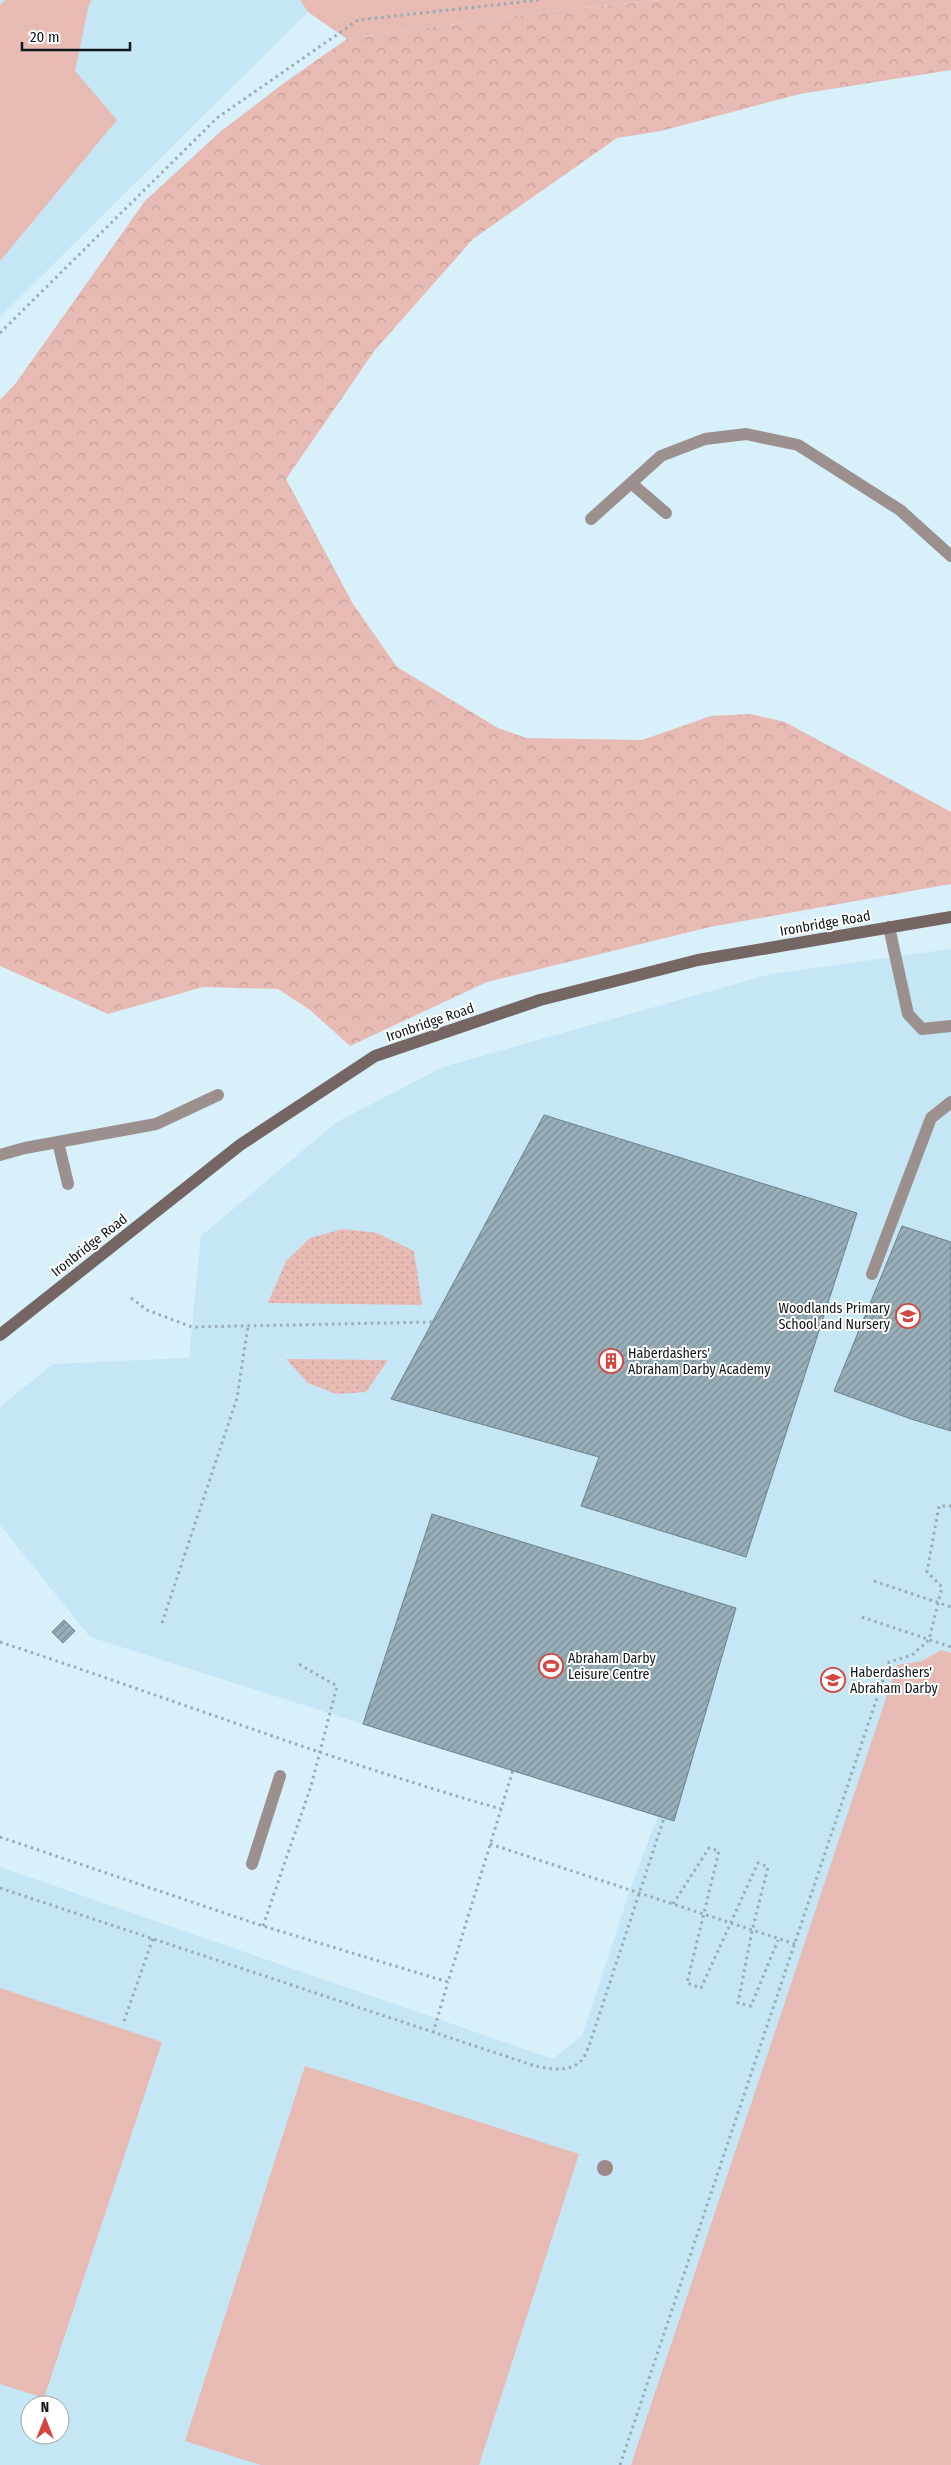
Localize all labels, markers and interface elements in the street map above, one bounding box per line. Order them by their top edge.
scale bar [22,20,130,52]
text: 20 m [30,28,60,46]
street label: Ironbridge Road [778,907,872,940]
street label: Ironbridge Road [384,999,476,1045]
street label: Ironbridge Road [48,1210,131,1280]
place label: Woodlands Primary School and Nursery [778,1300,891,1333]
school or university icon: Woodlands Primary School and Nursery [895,1303,921,1329]
place label: Haberdashers' Abraham Darby Academy [628,1345,771,1378]
building icon: Haberdashers' Abraham Darby Academy [598,1348,624,1374]
place label: Abraham Darby Leisure Centre [568,1650,657,1683]
sports icon: Abraham Darby Leisure Centre [538,1653,564,1679]
place label: Haberdashers' Abraham Darby [850,1664,939,1697]
school or university icon: Haberdashers' Abraham Darby [820,1667,846,1693]
north arrow [20,2395,70,2445]
text: N [41,2399,49,2416]

